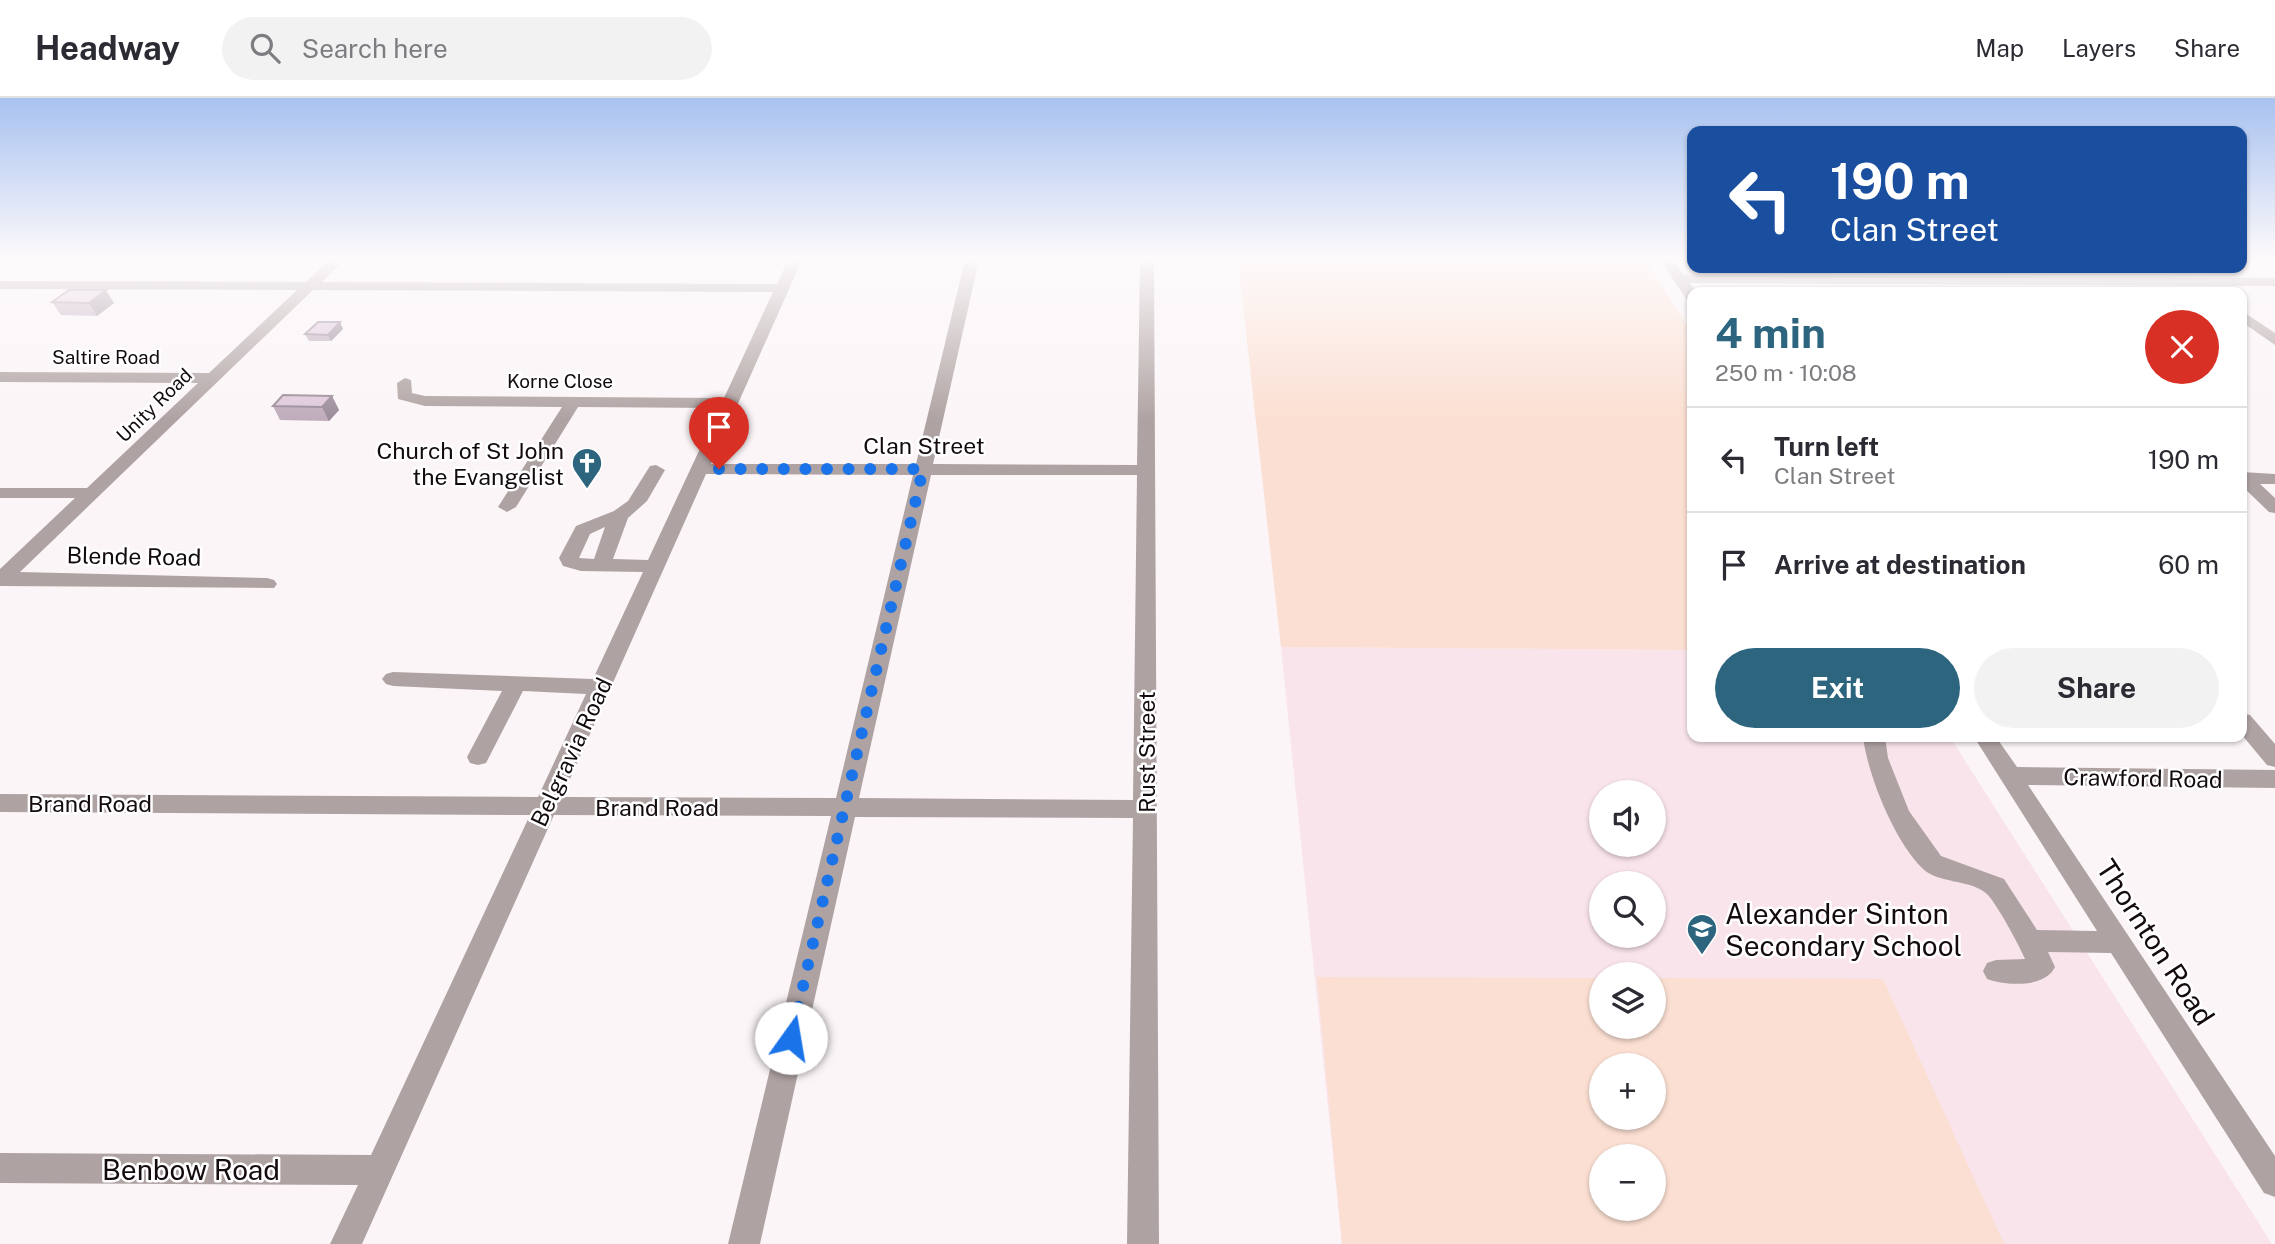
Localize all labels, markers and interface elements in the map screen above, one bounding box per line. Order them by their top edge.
search box [222,17,712,80]
text: Headway [35,29,180,67]
icon: search [246,29,284,67]
text: Search here [302,33,448,64]
text: Map [1975,34,2024,62]
text: Layers [2062,34,2136,62]
text: Share [2174,34,2240,62]
text: 190 m [1830,152,1970,210]
icon: left [1715,154,1806,245]
text: Clan Street [1830,211,1999,248]
text: 4 min [1715,308,1826,357]
button: close [2145,310,2219,384]
street label: Saltire Road [52,346,160,368]
text: 250 m · 10:08 [1715,359,1857,386]
street label: Unity Road [112,364,196,446]
street label: Korne Close [507,370,613,392]
pin [689,397,749,469]
icon: arrive [700,408,738,446]
text: Turn left [1774,431,1879,462]
street label: Clan Street [863,432,985,459]
place label: Church of St John the Evangelist [376,437,564,490]
icon: left [1715,441,1753,479]
text: 190 m [2148,444,2219,475]
church icon: Church of St John the Evangelist [570,446,604,490]
text: Clan Street [1774,462,1895,489]
street label: Blende Road [66,541,202,571]
icon: arrive [1715,546,1753,584]
text: Arrive at destination [1774,549,2026,580]
text: 60 m [2158,549,2219,580]
button: Exit [1715,648,1960,728]
button: Share [1974,648,2219,728]
street label: Belgravia Road [525,673,617,831]
street label: Rust Street [1133,691,1160,813]
street label: Crawford Road [2063,763,2223,793]
map controls [1589,780,1666,1221]
button: sound [1589,780,1666,857]
street label: Brand Road [28,790,152,817]
street label: Brand Road [595,794,719,821]
street label: Thornton Road [2090,853,2222,1031]
button: search [1589,871,1666,948]
place label: Alexander Sinton Secondary School [1725,897,1962,962]
school or university icon: Alexander Sinton Secondary School [1685,912,1719,956]
button: layers [1589,962,1666,1039]
position arrow [754,1001,828,1075]
button: + [1589,1053,1666,1130]
button: − [1589,1144,1666,1221]
street label: Benbow Road [102,1153,280,1186]

